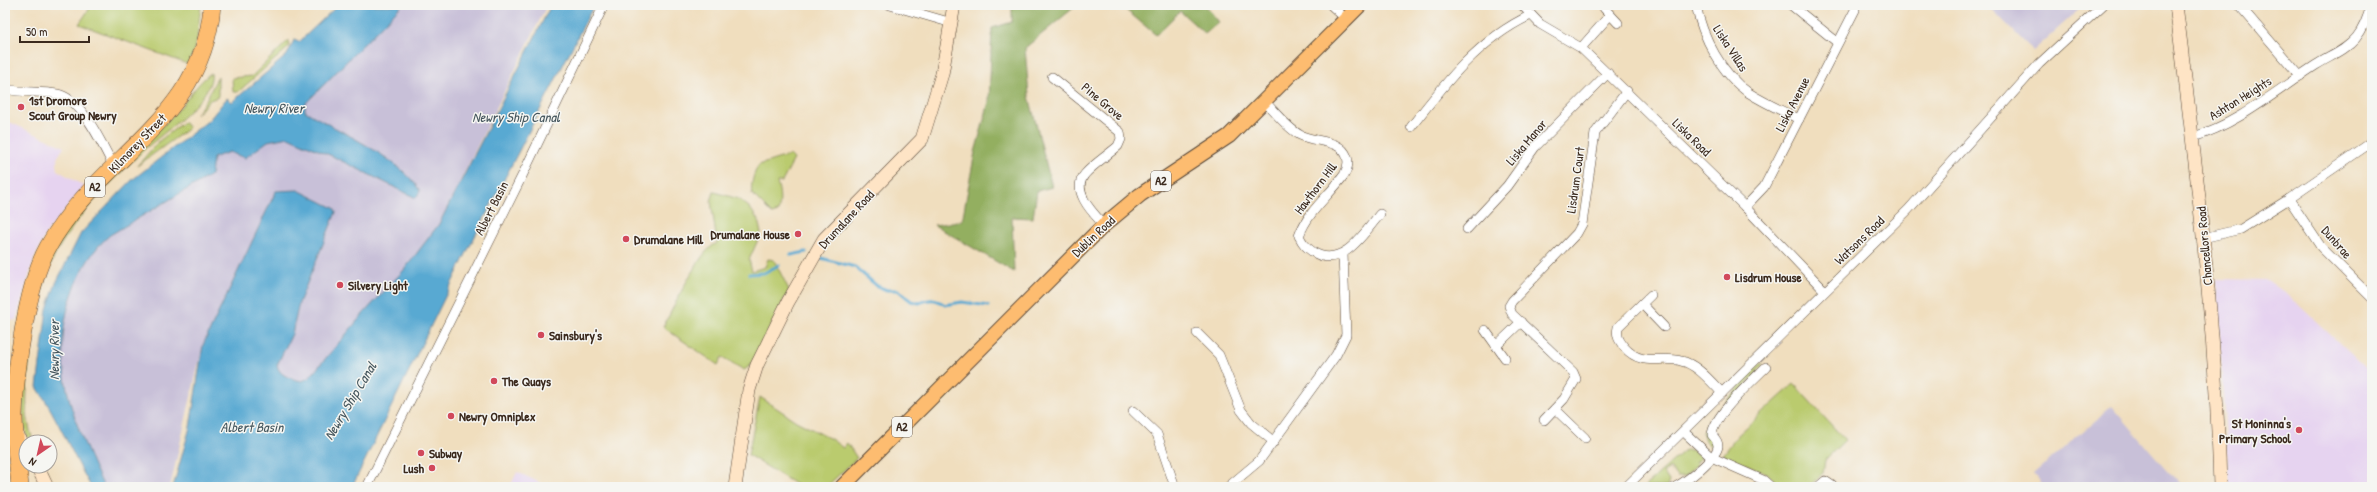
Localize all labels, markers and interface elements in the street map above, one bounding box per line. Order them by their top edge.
scale bar [20,18,89,44]
street label: Liska Villas [1709,21,1753,75]
text: 50 m [26,23,47,40]
street label: Ashton Heights [2205,72,2275,124]
street label: Liska Avenue [1771,74,1813,134]
street label: Pine Grove [1078,78,1128,124]
place label: 1st Dromore Scout Group Newry [29,91,117,125]
water label: Newry River [244,98,306,118]
marker: 1st Dromore Scout Group Newry [16,102,26,112]
water label: Newry Ship Canal [472,107,561,127]
street label: Kilmorey Street [104,109,170,177]
street label: Liska Road [1669,114,1715,160]
street label: Liska Manor [1501,115,1551,169]
street label: Lisdrum Court [1561,145,1589,214]
street label: Hawthorn Hill [1290,158,1341,218]
road number: A2 [1151,171,1171,191]
road number: A2 [85,177,105,197]
street label: Albert Basin [470,178,512,238]
street label: Drumalane Road [814,186,878,252]
street label: Chancellors Road [2192,206,2216,286]
street label: Dublin Road [1067,211,1119,261]
street label: Watsons Road [1830,212,1888,268]
street label: Dunbrae [2318,222,2356,262]
place label: Drumalane House [710,225,791,243]
marker: Drumalane House [793,229,803,239]
place label: Drumalane Mill [634,230,704,248]
marker: Drumalane Mill [621,234,631,244]
place label: Lisdrum House [1735,268,1802,286]
marker: Lisdrum House [1722,272,1732,282]
place label: Silvery Light [348,276,408,295]
marker: Silvery Light [335,280,345,290]
water label: Newry River [44,318,64,380]
place label: Sainsbury's [549,326,602,345]
marker: Sainsbury's [536,330,546,340]
water label: Newry Ship Canal [319,357,382,444]
place label: The Quays [501,372,551,391]
marker: The Quays [489,376,499,386]
place label: Newry Omniplex [459,407,536,426]
marker: Newry Omniplex [446,411,456,421]
place label: St Moninna's Primary School [2219,414,2292,448]
water label: Albert Basin [221,417,285,436]
road number: A2 [892,417,912,437]
marker: St Moninna's Primary School [2294,425,2304,435]
north arrow [18,434,58,474]
place label: Subway [429,444,463,463]
marker: Subway [416,448,426,458]
text: N [26,455,39,470]
place label: Lush [403,459,425,477]
marker: Lush [427,463,437,473]

